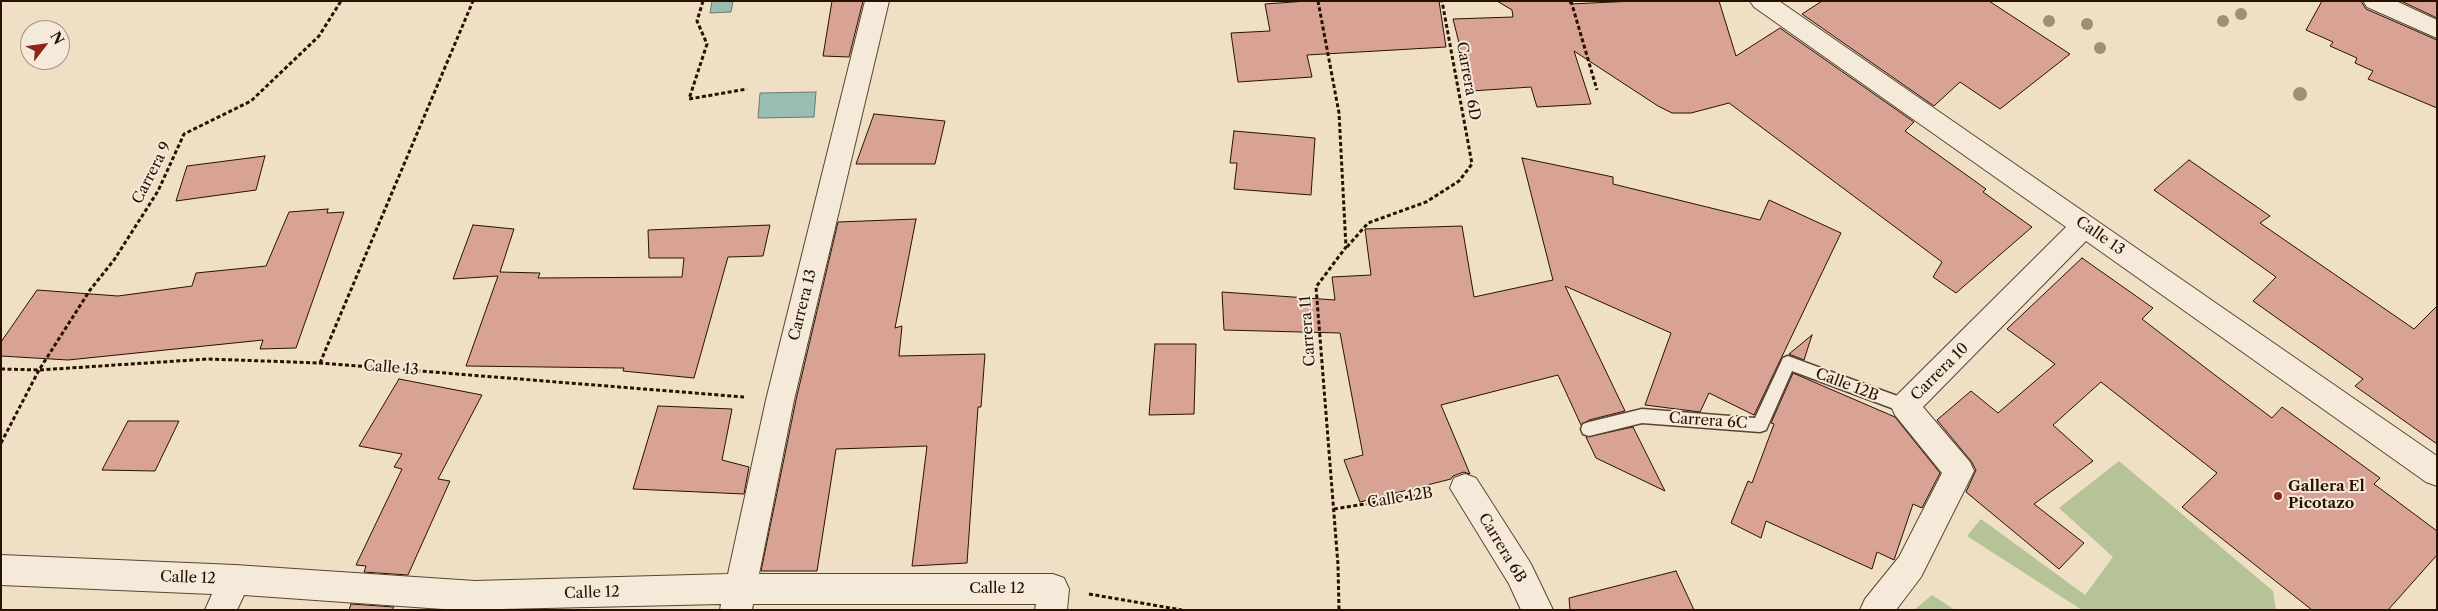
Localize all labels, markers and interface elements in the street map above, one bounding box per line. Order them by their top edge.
north arrow [20,20,70,70]
text: N [46,28,68,48]
street label: Carrera 6D [1452,40,1484,122]
street label: Carrera 9 [129,139,175,207]
street label: Calle 13 [2072,213,2128,259]
street label: Carrera 13 [785,267,821,343]
street label: Carrera 11 [1297,295,1319,367]
street label: Carrera 10 [1907,339,1973,405]
street label: Calle 13 [363,357,419,379]
street label: Calle 12B [1813,365,1881,405]
street label: Carrera 6C [1668,409,1748,433]
place label: Gallera El Picotazo [2288,478,2365,513]
street label: Calle 12B [1366,484,1434,512]
marker: Gallera El Picotazo [2272,490,2284,502]
street label: Carrera 6B [1474,510,1530,586]
street label: Calle 12 [160,568,216,588]
street label: Calle 12 [969,580,1025,598]
street label: Calle 12 [564,583,620,603]

